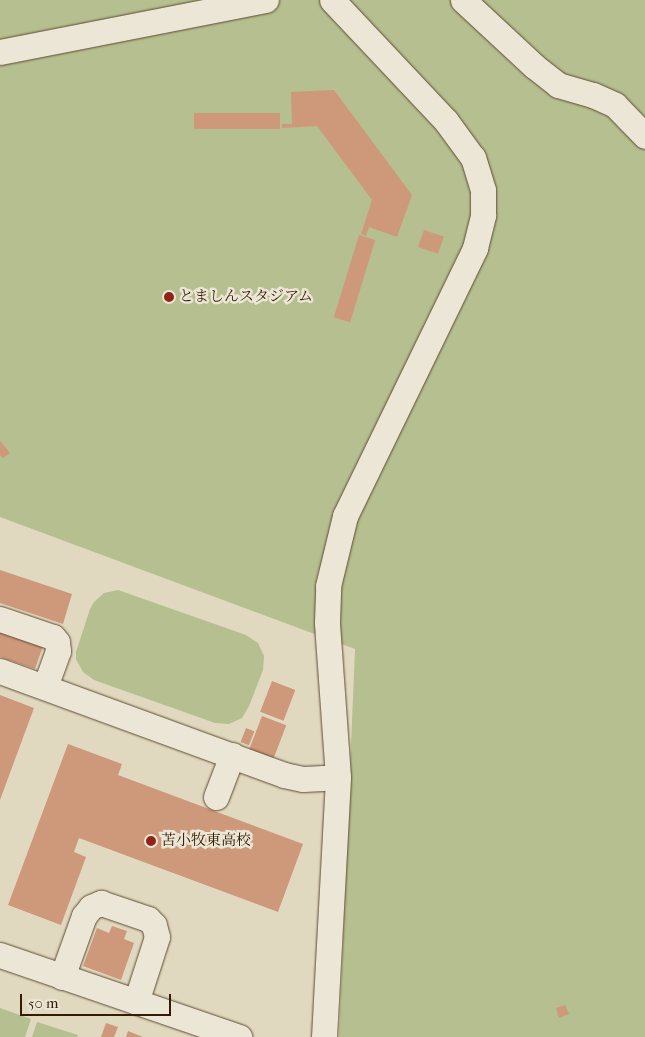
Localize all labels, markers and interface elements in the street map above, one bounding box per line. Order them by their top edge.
place label: とましんスタジアム [179,288,314,306]
marker: とましんスタジアム [163,291,175,303]
place label: 苫小牧東高校 [161,832,251,850]
marker: 苫小牧東高校 [145,835,157,847]
scale bar [22,984,174,1016]
text: 50 m [28,994,58,1012]

